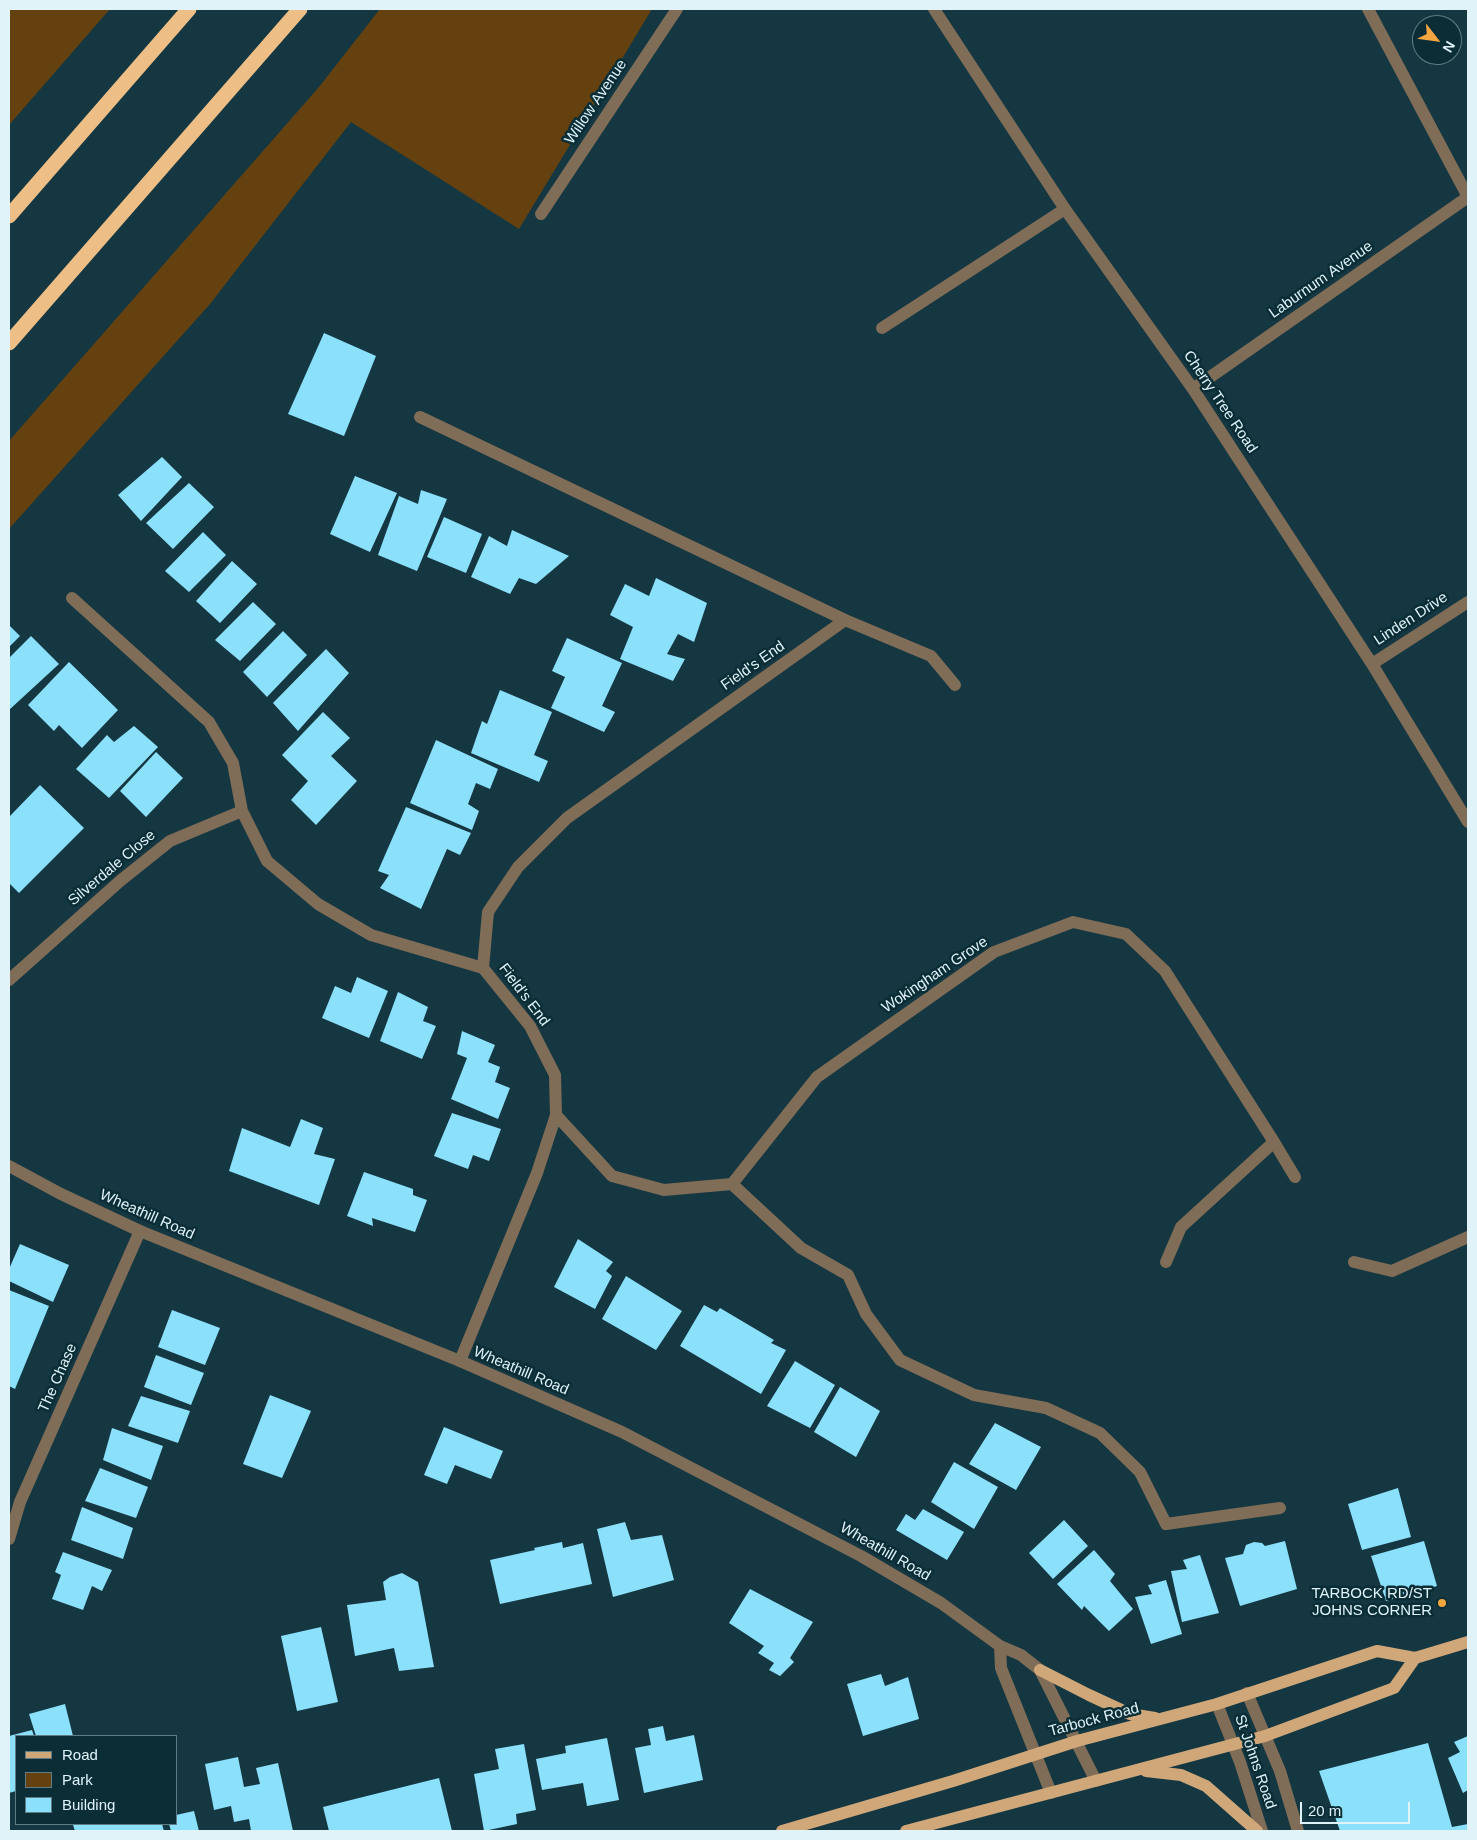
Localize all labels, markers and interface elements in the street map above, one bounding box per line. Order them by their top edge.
north arrow [1412,15,1462,65]
text: N [1440,39,1459,55]
street label: Willow Avenue [561,56,631,148]
street label: Laburnum Avenue [1266,238,1376,322]
street label: Cherry Tree Road [1179,347,1261,457]
street label: Linden Drive [1371,589,1451,649]
street label: Field's End [718,637,788,695]
street label: Silverdale Close [65,826,159,910]
street label: Wokingham Grove [879,933,991,1017]
street label: Field's End [495,960,553,1030]
street label: Wheathill Road [97,1186,197,1244]
street label: The Chase [35,1341,81,1415]
street label: Wheathill Road [471,1343,571,1399]
street label: Wheathill Road [836,1519,934,1585]
place label: TARBOCK RD/ST JOHNS CORNER [1311,1585,1432,1620]
marker: TARBOCK RD/ST JOHNS CORNER [1436,1597,1448,1609]
street label: Tarbock Road [1047,1699,1141,1741]
street label: St Johns Road [1230,1713,1280,1811]
legend [15,1735,178,1825]
text: Road [62,1746,98,1763]
text: Park [62,1771,93,1788]
scale bar [1302,1792,1412,1824]
text: Building [62,1796,115,1813]
text: 20 m [1308,1802,1341,1819]

